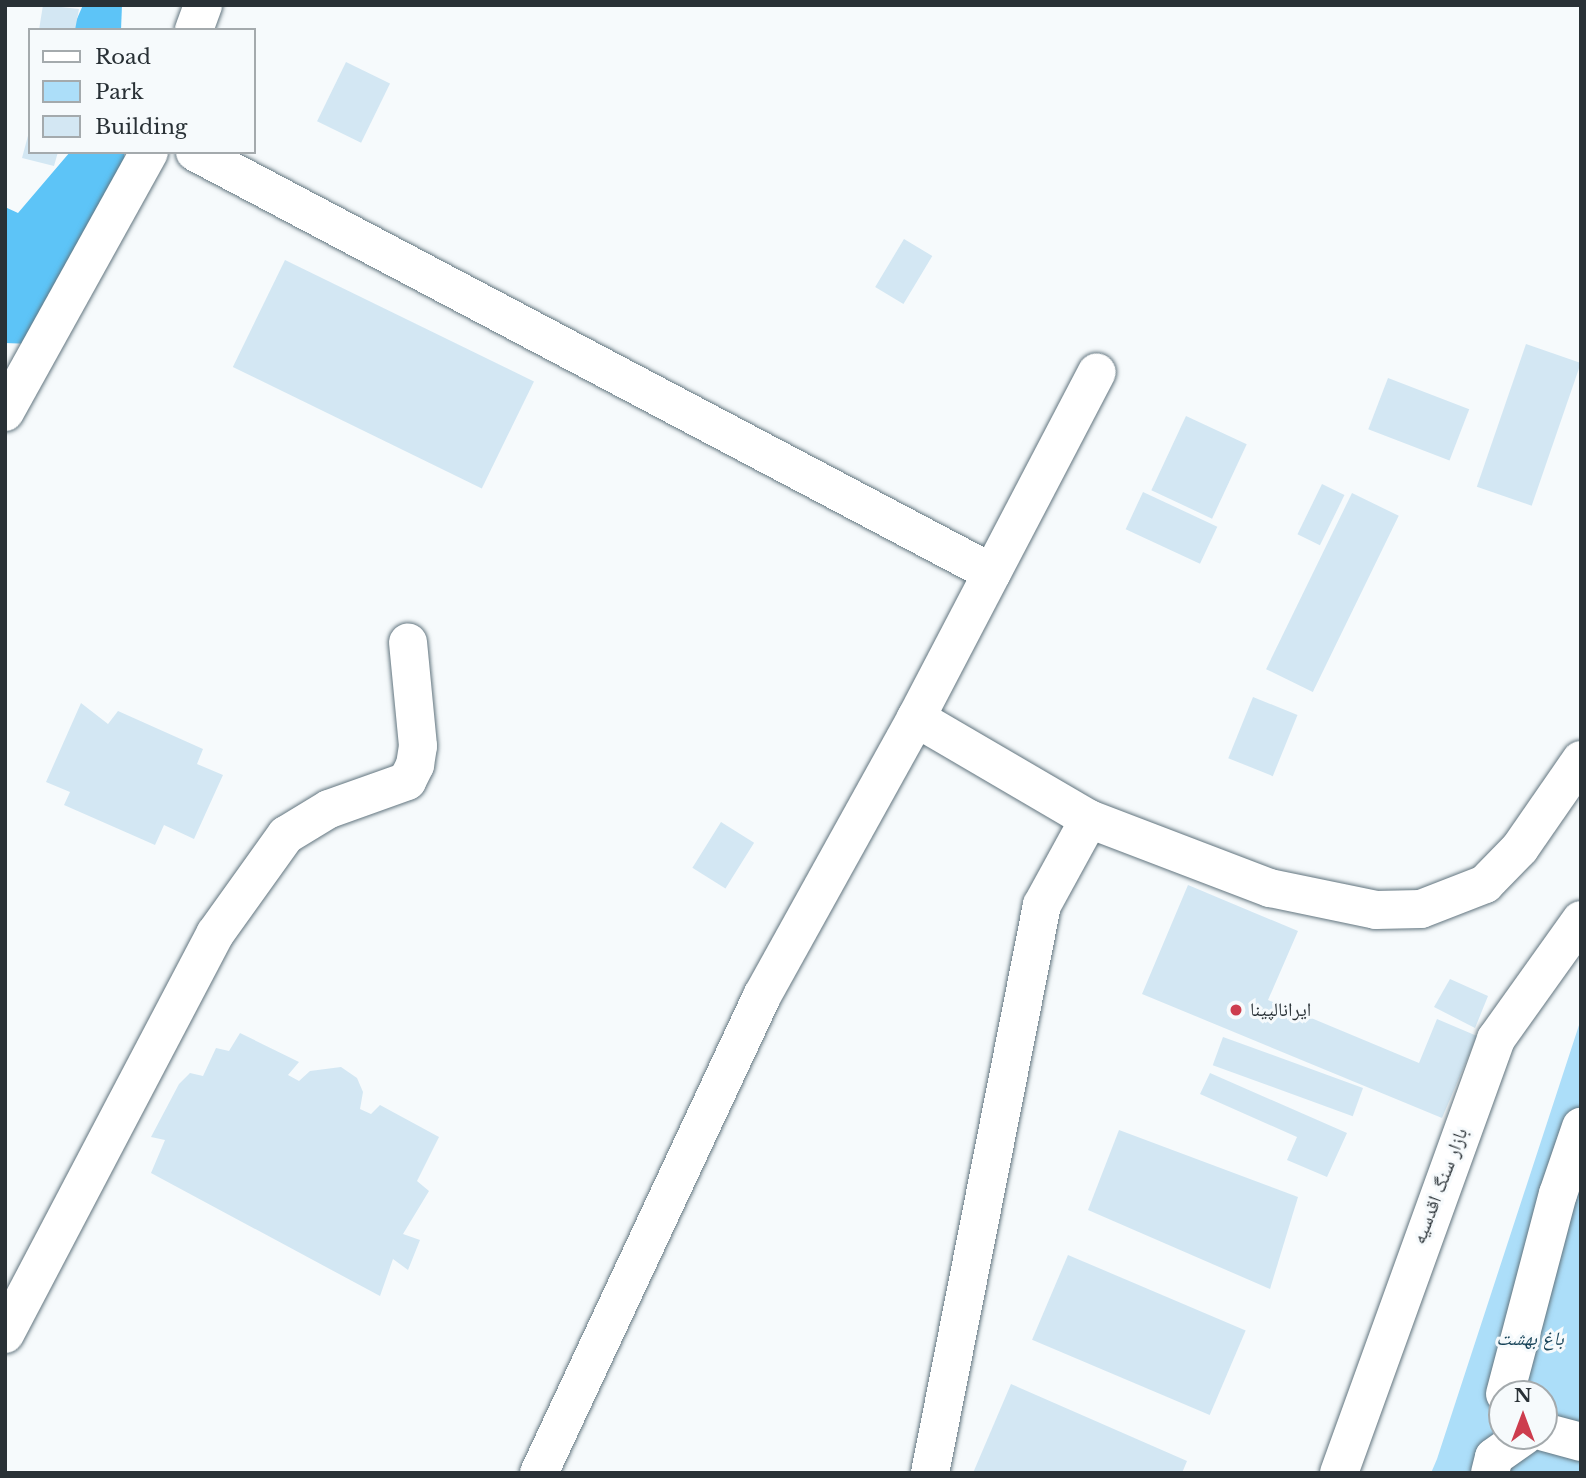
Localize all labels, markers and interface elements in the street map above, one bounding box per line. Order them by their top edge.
legend [28,28,256,154]
text: Road [95,44,151,70]
text: Park [95,79,144,105]
text: Building [95,114,187,140]
place label: ایرانالپینا [1250,999,1311,1021]
marker: ایرانالپینا [1228,1002,1244,1018]
street label: بازار سنگ اقدسیه [1407,1125,1473,1247]
park label: باغ بهشت [1496,1328,1564,1350]
north arrow [1488,1380,1558,1450]
text: N [1514,1384,1532,1407]

